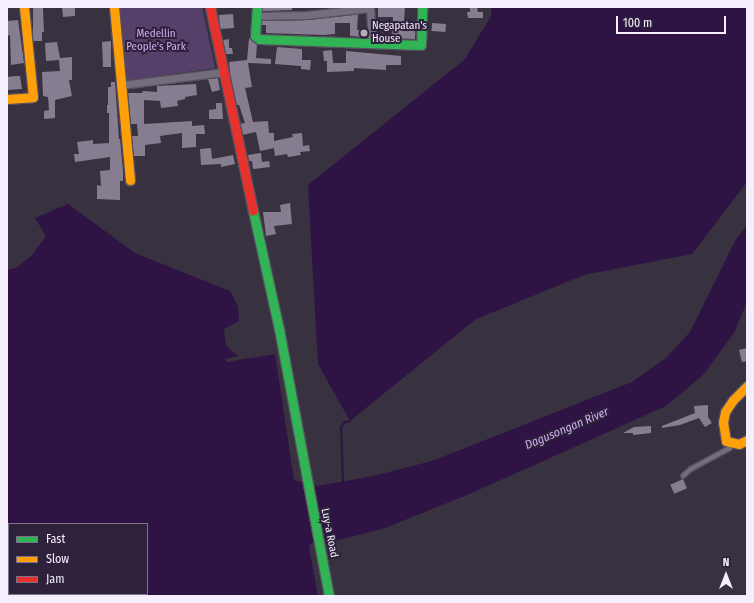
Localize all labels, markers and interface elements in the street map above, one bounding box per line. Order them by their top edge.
scale bar [618,8,728,34]
text: 100 m [623,16,652,30]
place label: Negapatan's House [372,20,427,46]
park label: Medellin People's Park [126,28,186,54]
marker: Negapatan's House [359,28,369,38]
water label: Dagusongan River [523,405,611,453]
street label: Luy-a Road [318,507,340,559]
legend [8,523,148,595]
text: Fast [46,532,65,546]
text: Slow [46,552,69,566]
north arrow [706,555,746,595]
text: N [723,556,729,569]
text: Jam [46,572,64,586]

